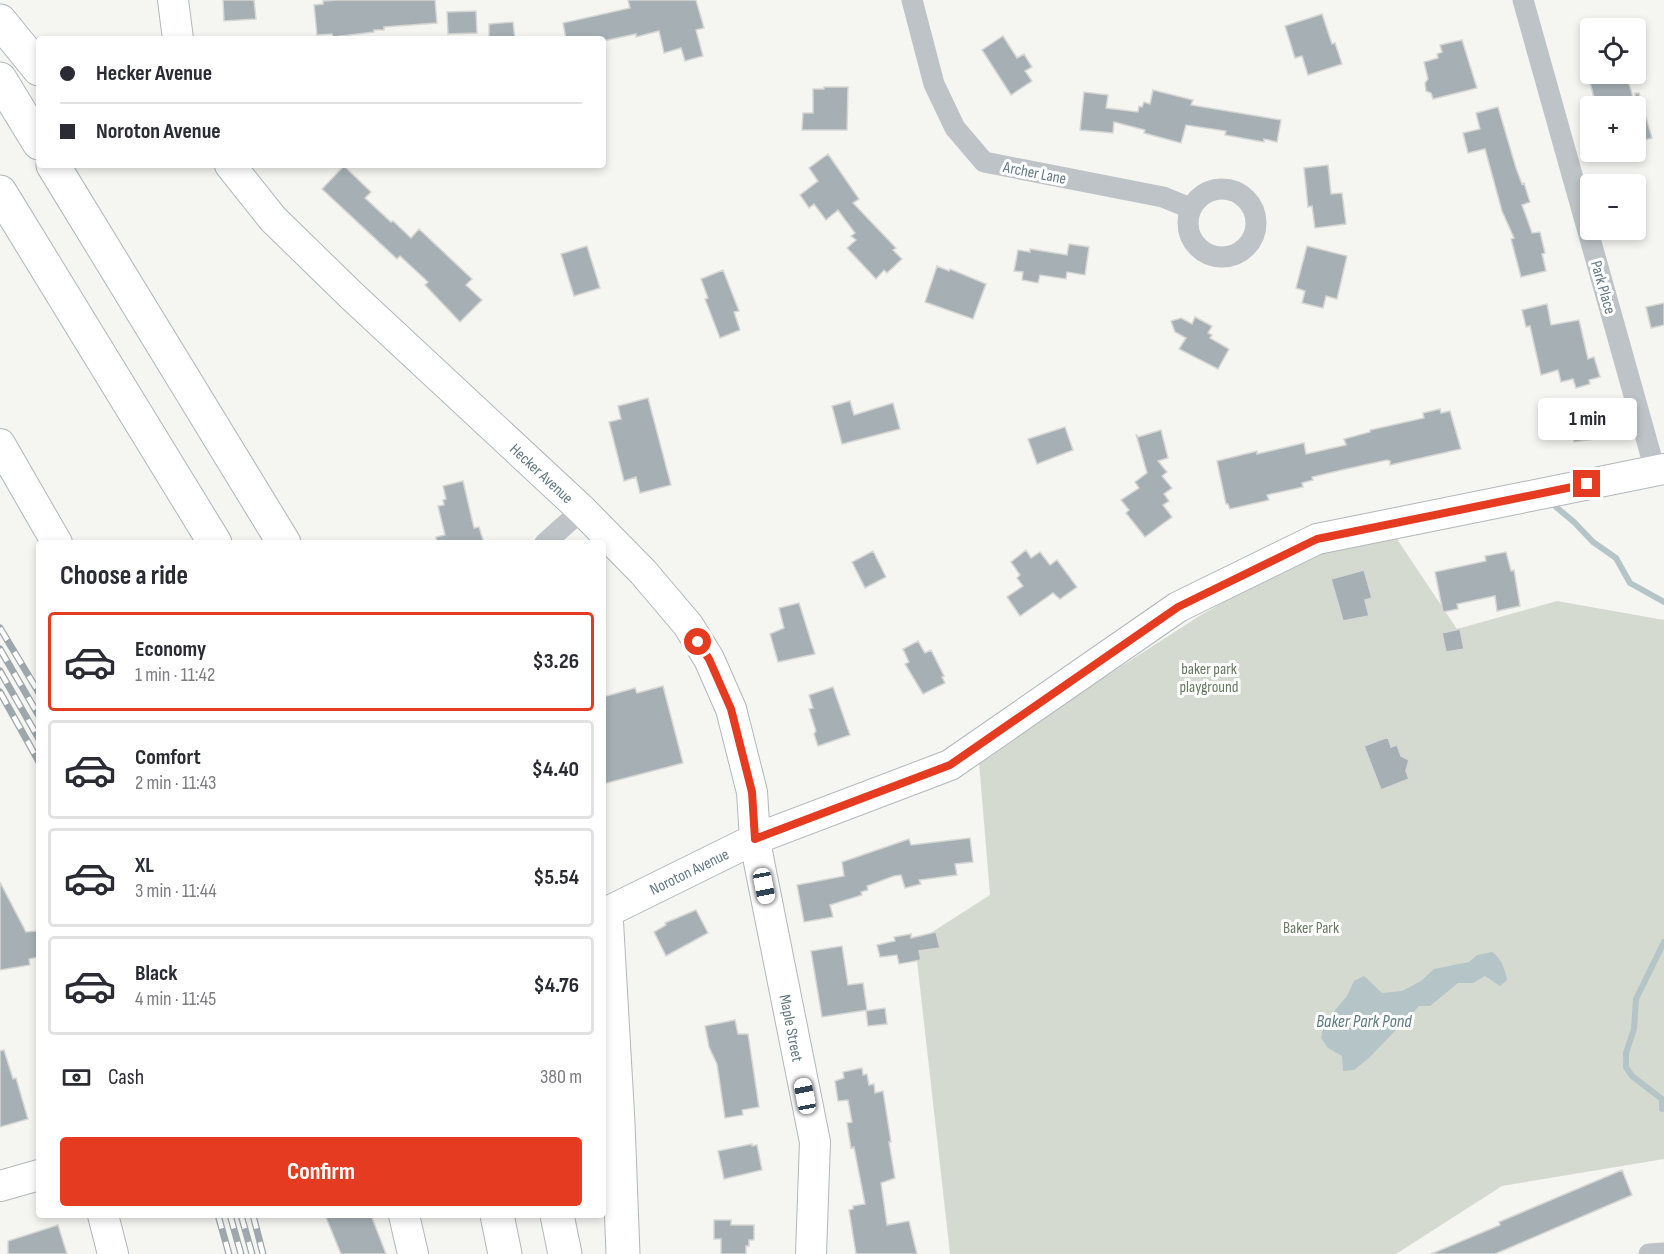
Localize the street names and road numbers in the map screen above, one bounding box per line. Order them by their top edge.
street label: Archer Lane [1001,158,1068,189]
street label: Park Place [1586,259,1619,316]
street label: Hecker Avenue [505,440,577,508]
street label: Noroton Avenue [647,845,732,900]
street label: Maple Street [775,993,806,1064]

